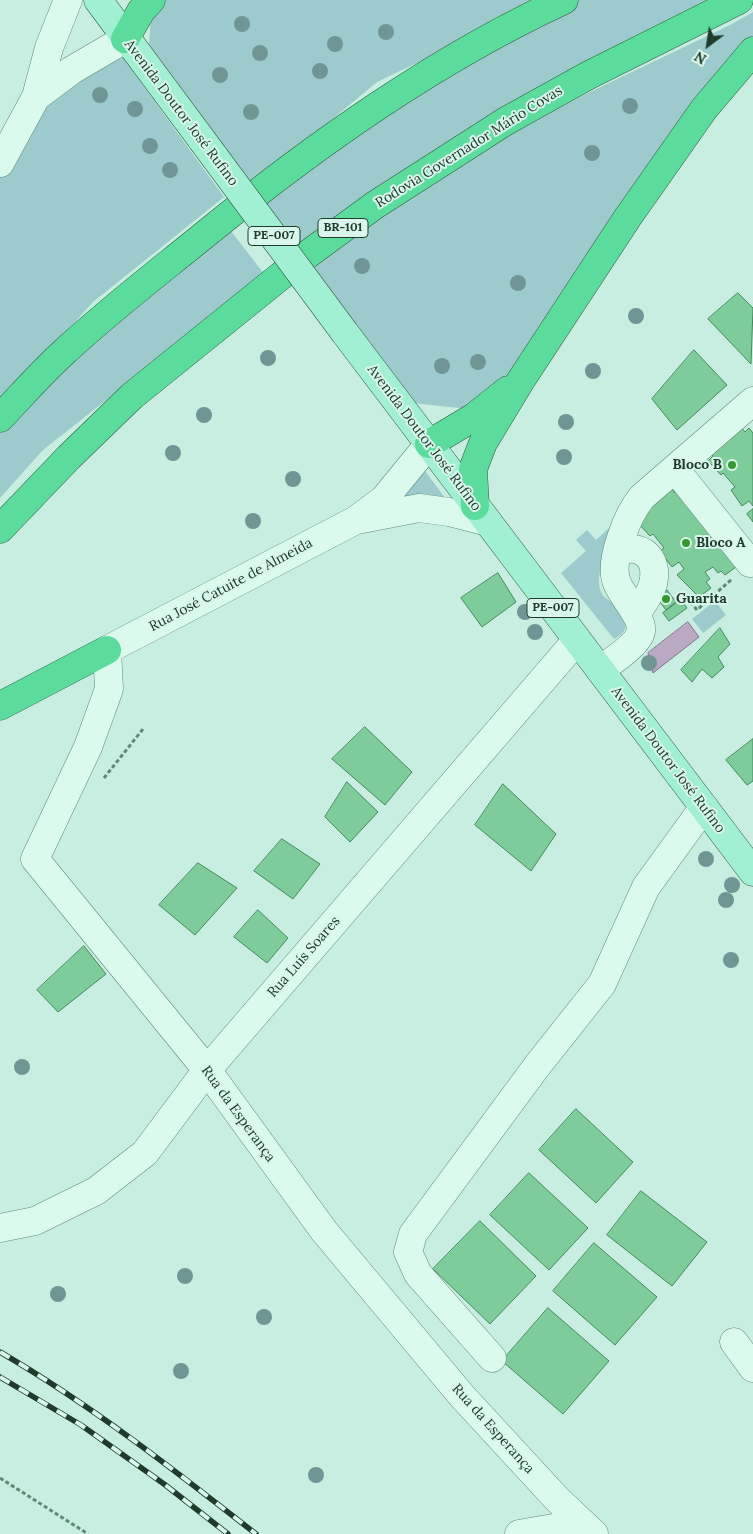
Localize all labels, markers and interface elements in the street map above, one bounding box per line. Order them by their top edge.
north arrow [683,20,733,70]
street label: Avenida Doutor José Rufino [120,37,242,189]
text: N [691,47,710,68]
street label: Rodovia Governador Mário Covas [372,82,566,212]
road number: BR-101 [318,218,368,238]
road number: PE-007 [248,227,300,246]
street label: Avenida Doutor José Rufino [363,362,485,514]
place label: Bloco B [672,457,722,473]
marker: Bloco B [726,459,738,471]
street label: Rua José Catuite de Almeida [146,535,316,635]
place label: Bloco A [696,535,746,551]
marker: Bloco A [680,537,692,549]
place label: Guarita [676,591,727,607]
marker: Guarita [660,593,672,605]
road number: PE-007 [527,598,579,618]
street label: Avenida Doutor José Rufino [607,684,729,836]
street label: Rua Luís Soares [264,913,344,1001]
street label: Rua da Esperança [197,1063,279,1165]
street label: Rua da Esperança [448,1381,538,1477]

